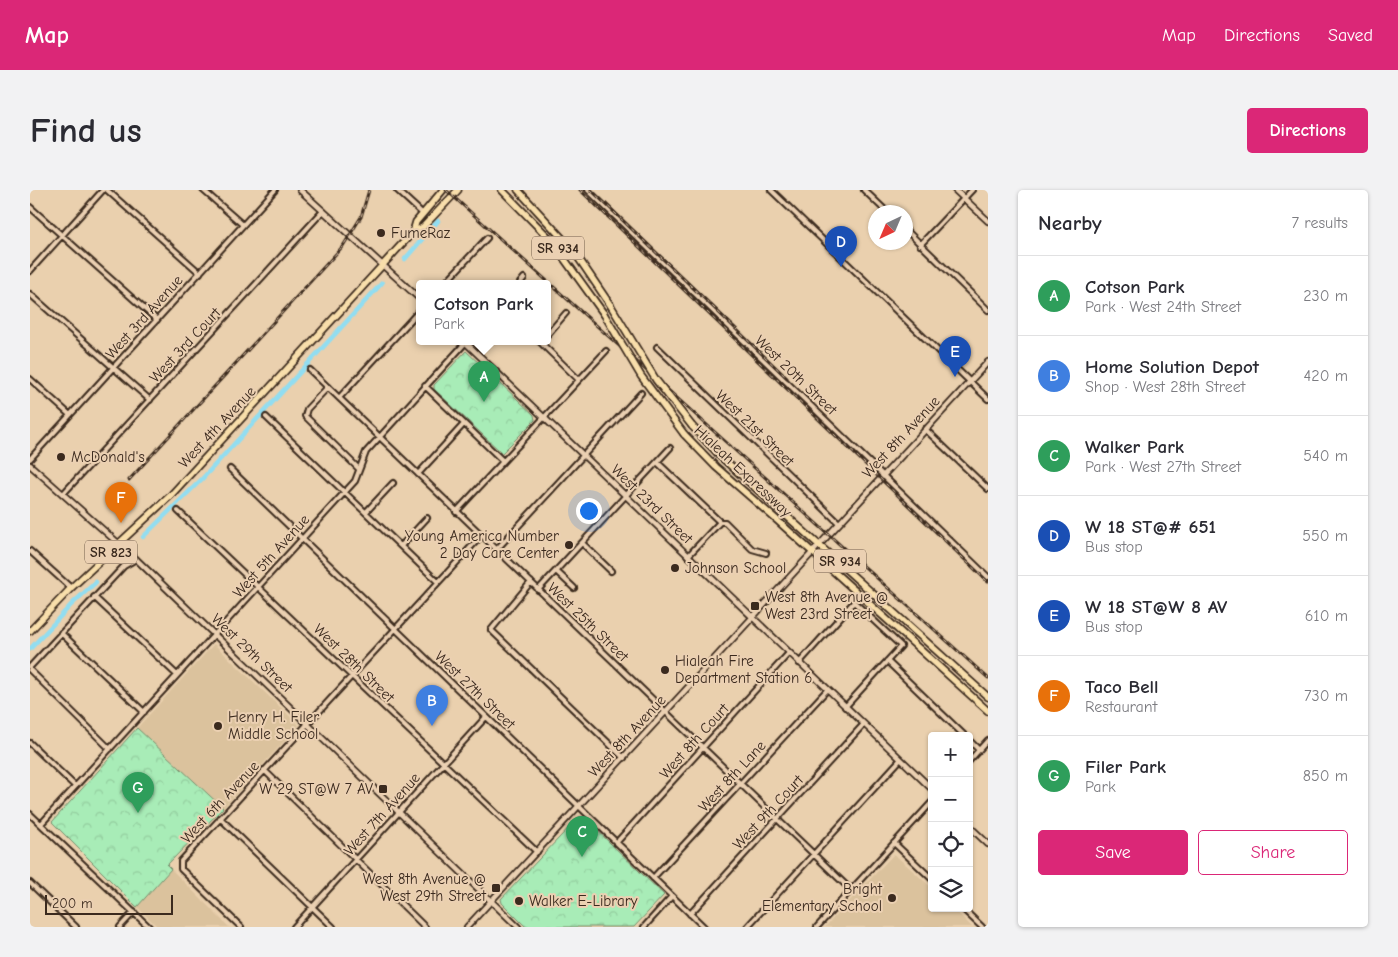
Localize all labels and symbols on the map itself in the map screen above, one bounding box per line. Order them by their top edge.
north arrow [868,205,913,250]
place label: FumeRaz [391,224,451,242]
pin: D [825,226,857,267]
marker: FumeRaz [375,227,387,239]
road number: SR 934 [532,236,584,260]
street label: West 3rd Avenue [102,271,187,363]
street label: West 3rd Court [146,303,225,386]
street label: West 20th Street [751,331,841,419]
pin: E [939,336,971,377]
pin: A [468,361,500,402]
street label: West 4th Avenue [175,382,260,472]
street label: West 21st Street [712,386,798,470]
street label: West 8th Avenue [858,392,944,482]
street label: Hialeah Expressway [691,421,796,521]
place label: McDonald's [71,448,145,466]
marker: McDonald's [55,451,67,463]
street label: West 23rd Street [607,461,697,548]
pin: F [105,482,137,523]
your location [576,498,602,524]
street label: West 5th Avenue [229,510,314,601]
place label: Young America Number 2 Day Care Center [405,527,559,562]
marker: Young America Number 2 Day Care Center [563,539,575,551]
road number: SR 823 [85,541,137,564]
road number: SR 934 [814,550,866,572]
place label: Johnson School [685,559,786,577]
marker: Johnson School [669,562,681,574]
street label: West 25th Street [544,579,633,666]
place label: West 8th Avenue @ West 23rd Street [765,588,888,623]
marker: West 8th Avenue @ West 23rd Street [749,600,761,612]
street label: West 29th Street [208,610,297,697]
street label: West 28th Street [310,620,399,707]
street label: West 27th Street [431,647,519,733]
place label: Hialeah Fire Department Station 6 [675,652,812,687]
marker: Hialeah Fire Department Station 6 [659,664,671,676]
pin: B [416,685,448,726]
street label: West 8th Avenue [584,691,670,781]
street label: West 8th Court [655,699,733,782]
place label: Henry H. Filer Middle School [228,708,319,743]
marker: Henry H. Filer Middle School [212,720,224,732]
street label: West 8th Lane [694,736,770,815]
street label: West 6th Avenue [177,757,263,847]
street label: West 7th Avenue [340,769,424,859]
street label: West 9th Court [729,770,808,853]
pin: G [122,772,154,813]
place label: W 29 ST@W 7 AV [259,780,373,798]
marker: W 29 ST@W 7 AV [377,783,389,795]
pin: C [566,816,598,857]
place label: West 8th Avenue @ West 29th Street [363,870,487,905]
place label: Bright Elementary School [762,880,883,915]
marker: West 8th Avenue @ West 29th Street [490,882,502,894]
scale bar [45,892,172,915]
place label: Walker E-Library [529,892,638,910]
marker: Bright Elementary School [886,892,898,904]
marker: Walker E-Library [513,895,525,907]

